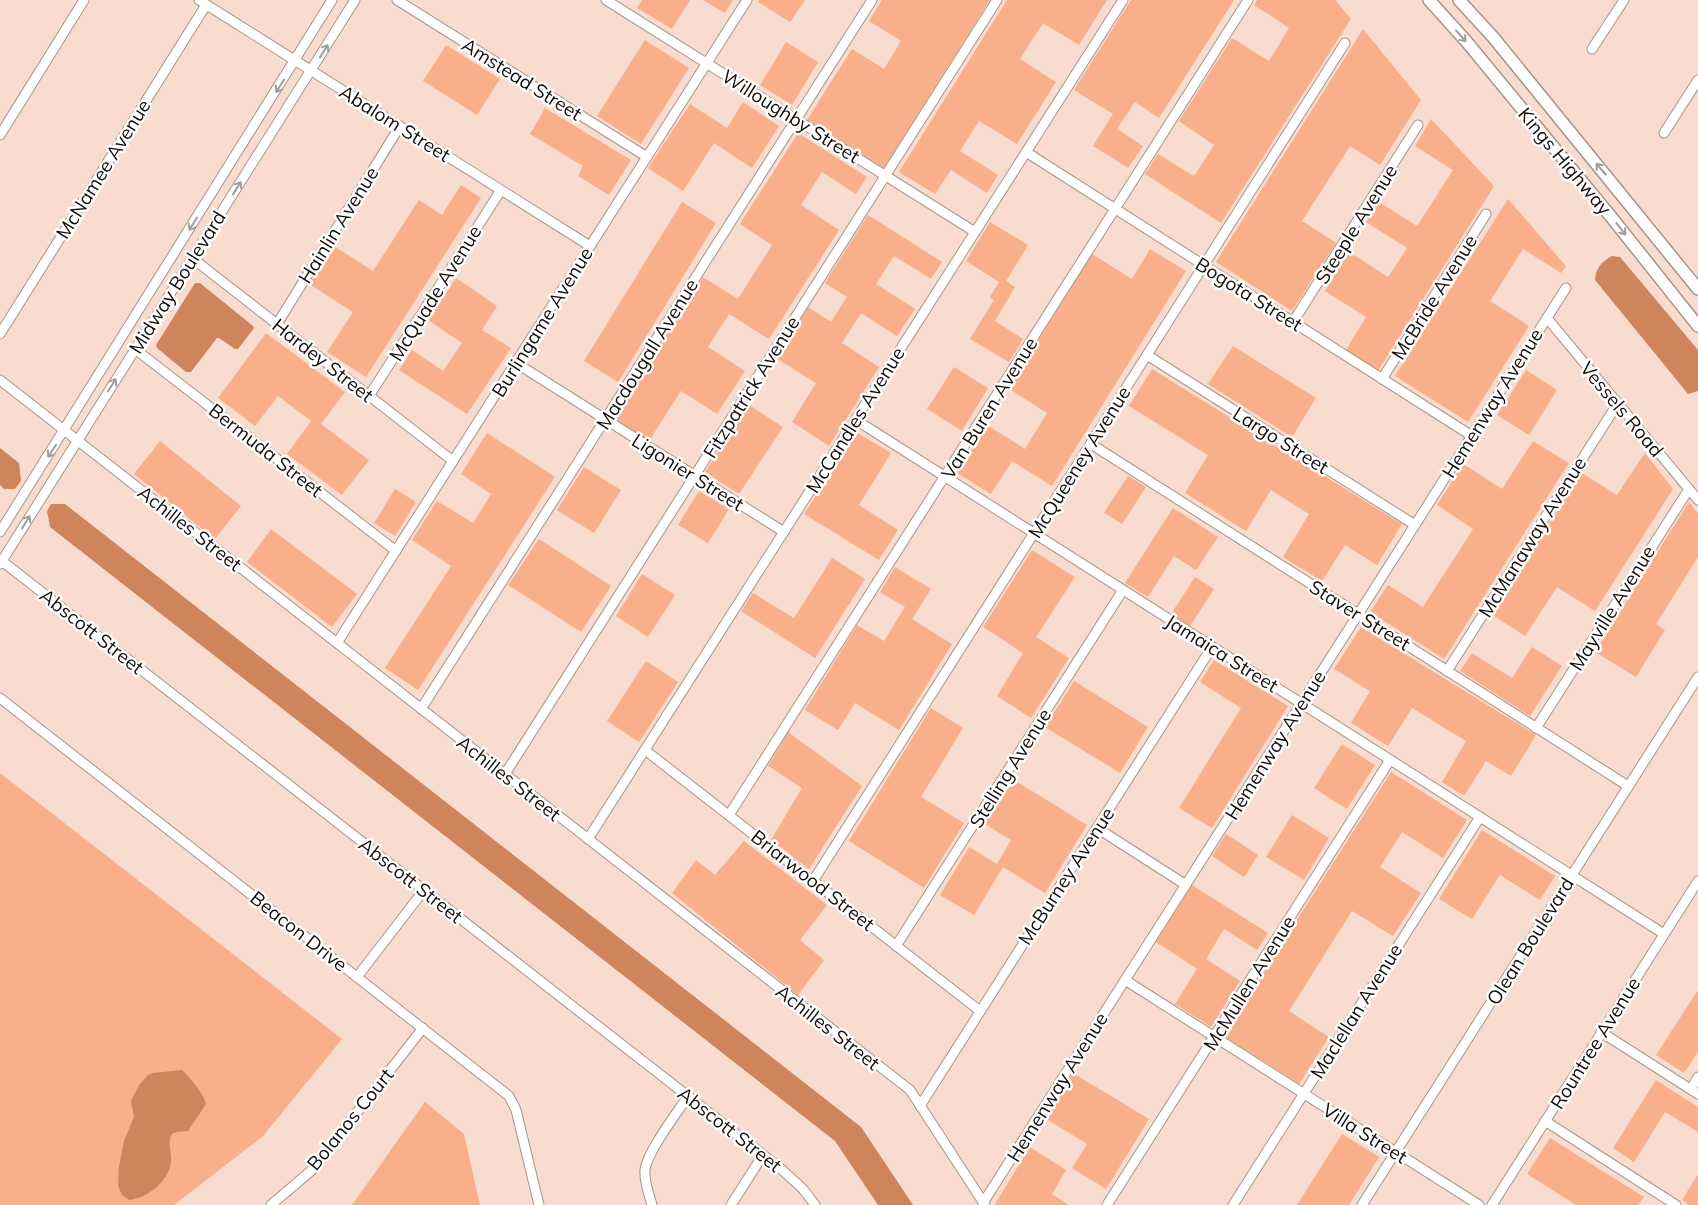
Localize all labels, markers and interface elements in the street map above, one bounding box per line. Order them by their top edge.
one-way arrow [1455,30,1467,43]
street label: Amstead Street [457,32,587,126]
one-way arrow [318,44,329,58]
street label: Willoughby Street [718,64,865,168]
one-way arrow [274,79,284,93]
street label: Abalom Street [335,79,455,167]
street label: McNamee Avenue [50,95,156,243]
street label: Kings Highway [1513,102,1617,220]
street label: Steeple Avenue [1310,160,1402,288]
street label: Hainlin Avenue [293,162,383,288]
one-way arrow [1596,163,1607,176]
one-way arrow [232,182,242,196]
street label: Midway Boulevard [123,206,231,358]
one-way arrow [188,217,198,231]
street label: McQuade Avenue [384,221,486,365]
one-way arrow [1615,222,1626,235]
street label: McBride Avenue [1386,230,1482,364]
street label: Burlingame Avenue [486,243,598,401]
street label: Bogota Street [1191,252,1307,337]
street label: Macdougall Avenue [591,274,703,434]
street label: Fitzpatrick Avenue [698,312,804,462]
street label: Hardey Street [268,313,379,407]
street label: Hemenway Avenue [1436,324,1548,482]
street label: Van Buren Avenue [936,333,1042,483]
street label: McCandles Avenue [800,343,910,497]
street label: Vessels Road [1575,356,1669,462]
one-way arrow [108,378,118,392]
street label: McQueeney Avenue [1023,382,1135,542]
street label: Bermuda Street [204,398,328,502]
street label: Largo Street [1229,401,1334,479]
street label: Ligonier Street [628,428,749,516]
one-way arrow [46,444,57,458]
street label: McManaway Avenue [1473,452,1591,622]
street label: Achilles Street [133,480,247,576]
one-way arrow [21,516,31,530]
street label: Mayville Avenue [1564,541,1660,675]
street label: Staver Street [1305,574,1415,656]
street label: Abscott Street [35,583,149,679]
street label: Jamaica Street [1161,609,1283,697]
street label: Hemenway Avenue [1219,666,1331,824]
street label: Stelling Avenue [964,704,1056,832]
street label: Achilles Street [452,730,566,826]
street label: McBurney Avenue [1013,803,1119,949]
street label: Briarwood Street [746,824,880,936]
street label: Abscott Street [354,832,468,928]
street label: Olean Boulevard [1481,873,1579,1009]
street label: Beacon Drive [246,886,352,976]
street label: McMullen Avenue [1198,911,1300,1055]
street label: Maclellan Avenue [1305,939,1407,1083]
street label: Rountree Avenue [1545,973,1645,1113]
street label: Achilles Street [771,979,885,1075]
street label: Hemenway Avenue [1001,1008,1113,1166]
street label: Bolanos Court [302,1063,399,1175]
street label: Abscott Street [673,1081,787,1177]
street label: Villa Street [1318,1097,1412,1169]

